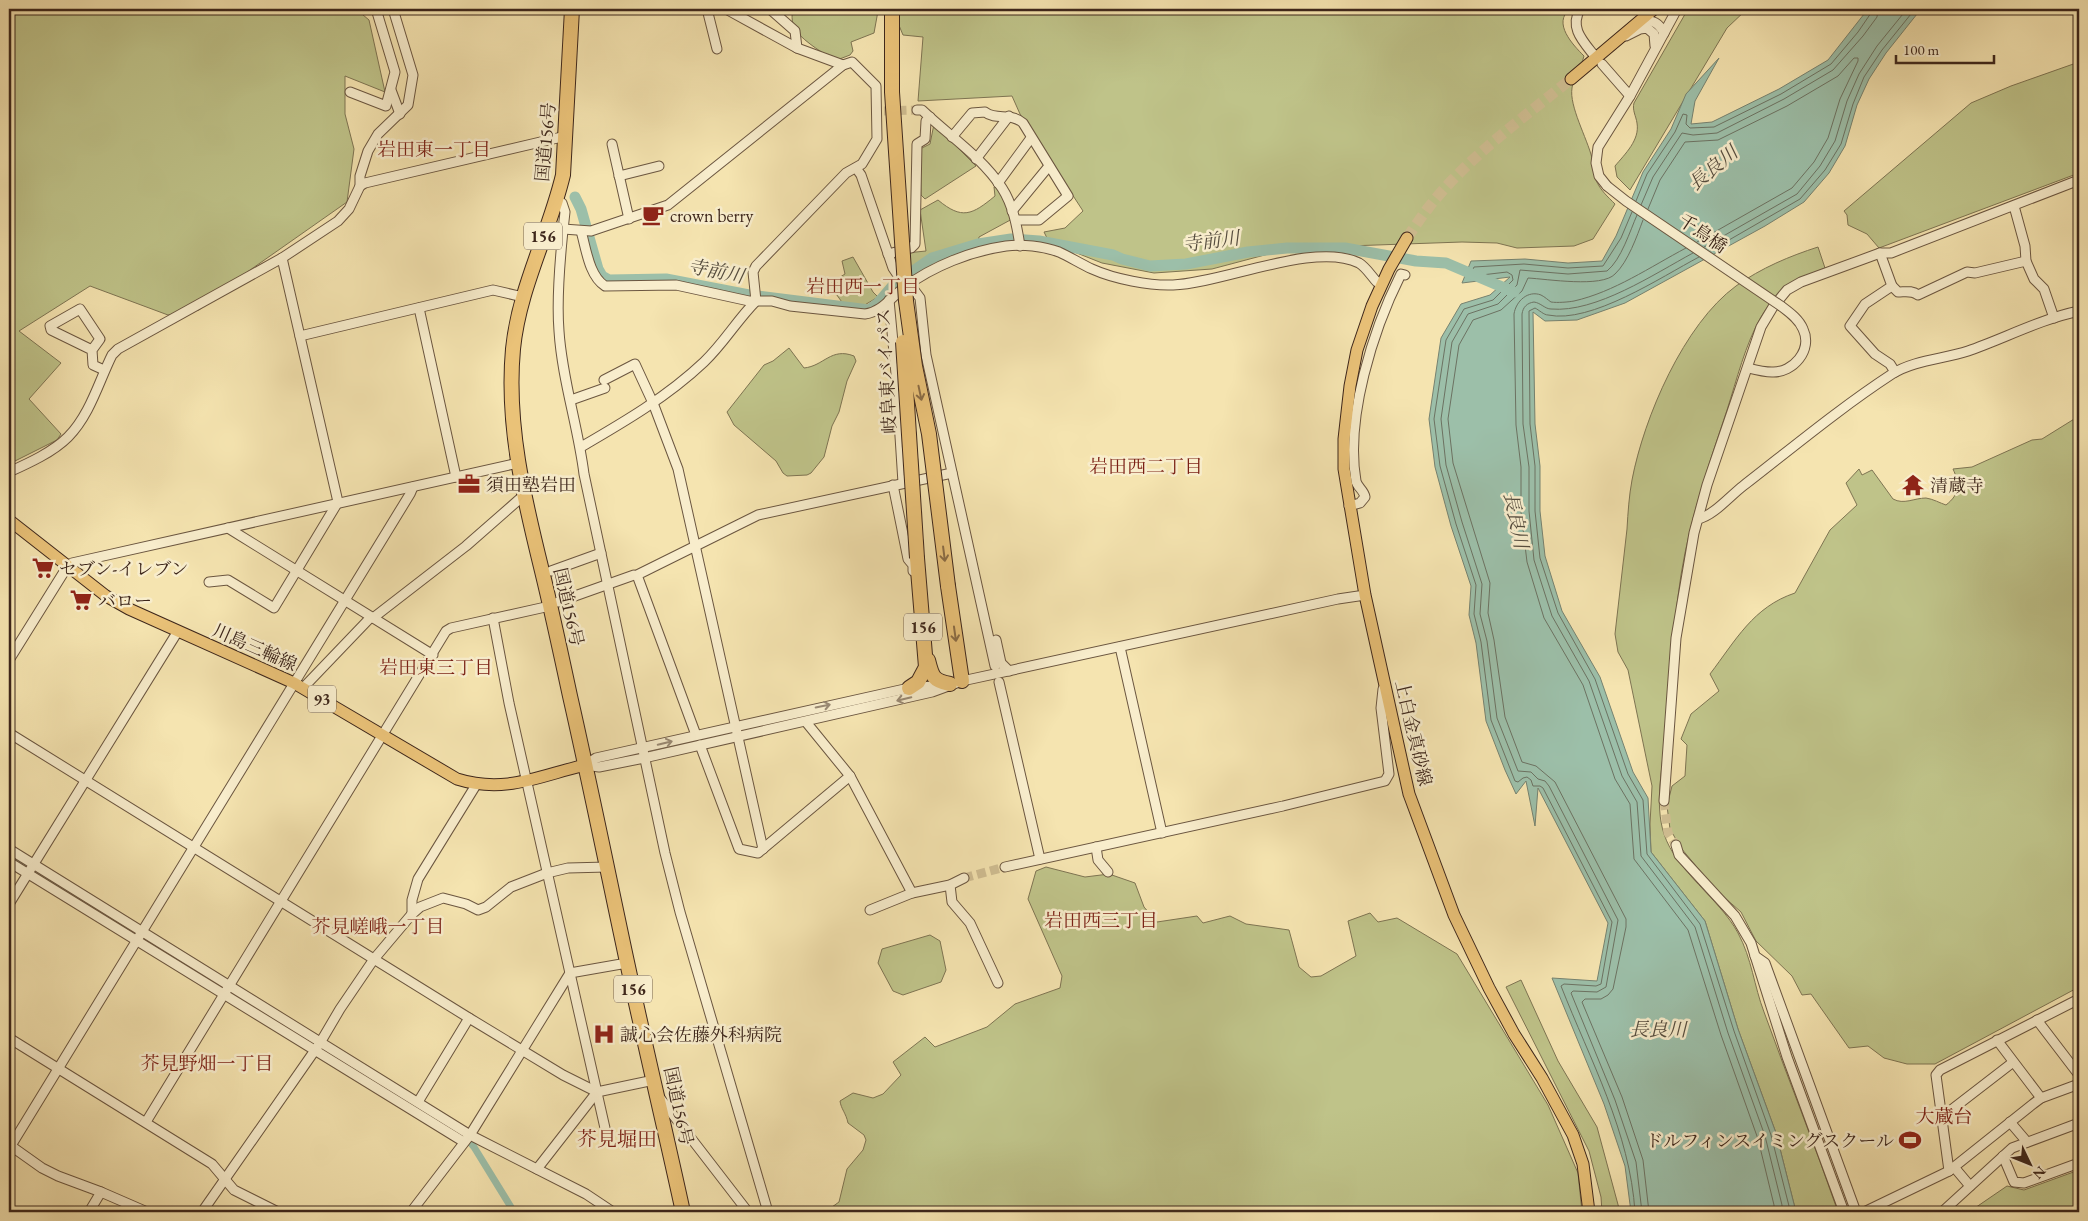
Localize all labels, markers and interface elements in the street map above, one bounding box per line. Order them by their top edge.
scale bar [1896,32,1993,64]
text: 100 m [1903,40,1940,59]
street label: 国道156号 [530,101,560,183]
district label: 岩田東一丁目 [377,137,491,162]
water label: 長良川 [1683,139,1744,196]
cafe icon: crown berry [640,202,666,228]
place label: crown berry [670,204,753,227]
street label: 千鳥橋 [1674,208,1732,258]
road number: 156 [524,222,562,250]
water label: 寺前川 [1181,225,1243,257]
water label: 寺前川 [686,253,748,289]
district label: 岩田西一丁目 [806,274,920,299]
street label: 岐阜東バイパス [871,308,901,434]
one-way arrow [916,385,925,401]
district label: 岩田西二丁目 [1089,454,1203,479]
office icon: 須田塾岩田 [456,471,482,497]
temple icon: 清蔵寺 [1900,472,1926,498]
place label: 須田塾岩田 [486,473,576,496]
place label: 清蔵寺 [1930,474,1984,497]
water label: 長良川 [1498,490,1535,552]
one-way arrow [939,546,949,562]
supermarket icon: セブン-イレブン [30,555,56,581]
place label: セブン-イレブン [59,557,189,580]
street label: 国道156号 [549,565,589,649]
supermarket icon: バロー [68,587,94,613]
place label: バロー [98,589,152,612]
road number: 156 [904,614,942,640]
street label: 川島三輪線 [209,618,301,676]
one-way arrow [950,625,960,641]
district label: 岩田東三丁目 [379,655,493,680]
street label: 上白金真砂線 [1391,678,1437,788]
road number: 93 [308,686,336,712]
one-way arrow [896,695,912,704]
one-way arrow [815,701,831,711]
one-way arrow [656,737,672,747]
district label: 岩田西三丁目 [1044,908,1158,933]
district label: 芥見嵯峨一丁目 [311,914,445,939]
road number: 156 [614,976,652,1002]
water label: 長良川 [1629,1017,1688,1042]
hospital icon: 誠心会佐藤外科病院 [591,1021,617,1047]
place label: 誠心会佐藤外科病院 [620,1023,782,1046]
district label: 芥見野畑一丁目 [140,1051,274,1076]
street label: 国道156号 [659,1065,699,1147]
district label: 大蔵台 [1915,1104,1973,1129]
district label: 芥見堀田 [577,1126,657,1152]
sports icon: ドルフィンスイミングスクール [1897,1127,1923,1153]
place label: ドルフィンスイミングスクール [1645,1129,1894,1152]
north arrow [2006,1138,2056,1188]
text: N [2029,1163,2050,1184]

